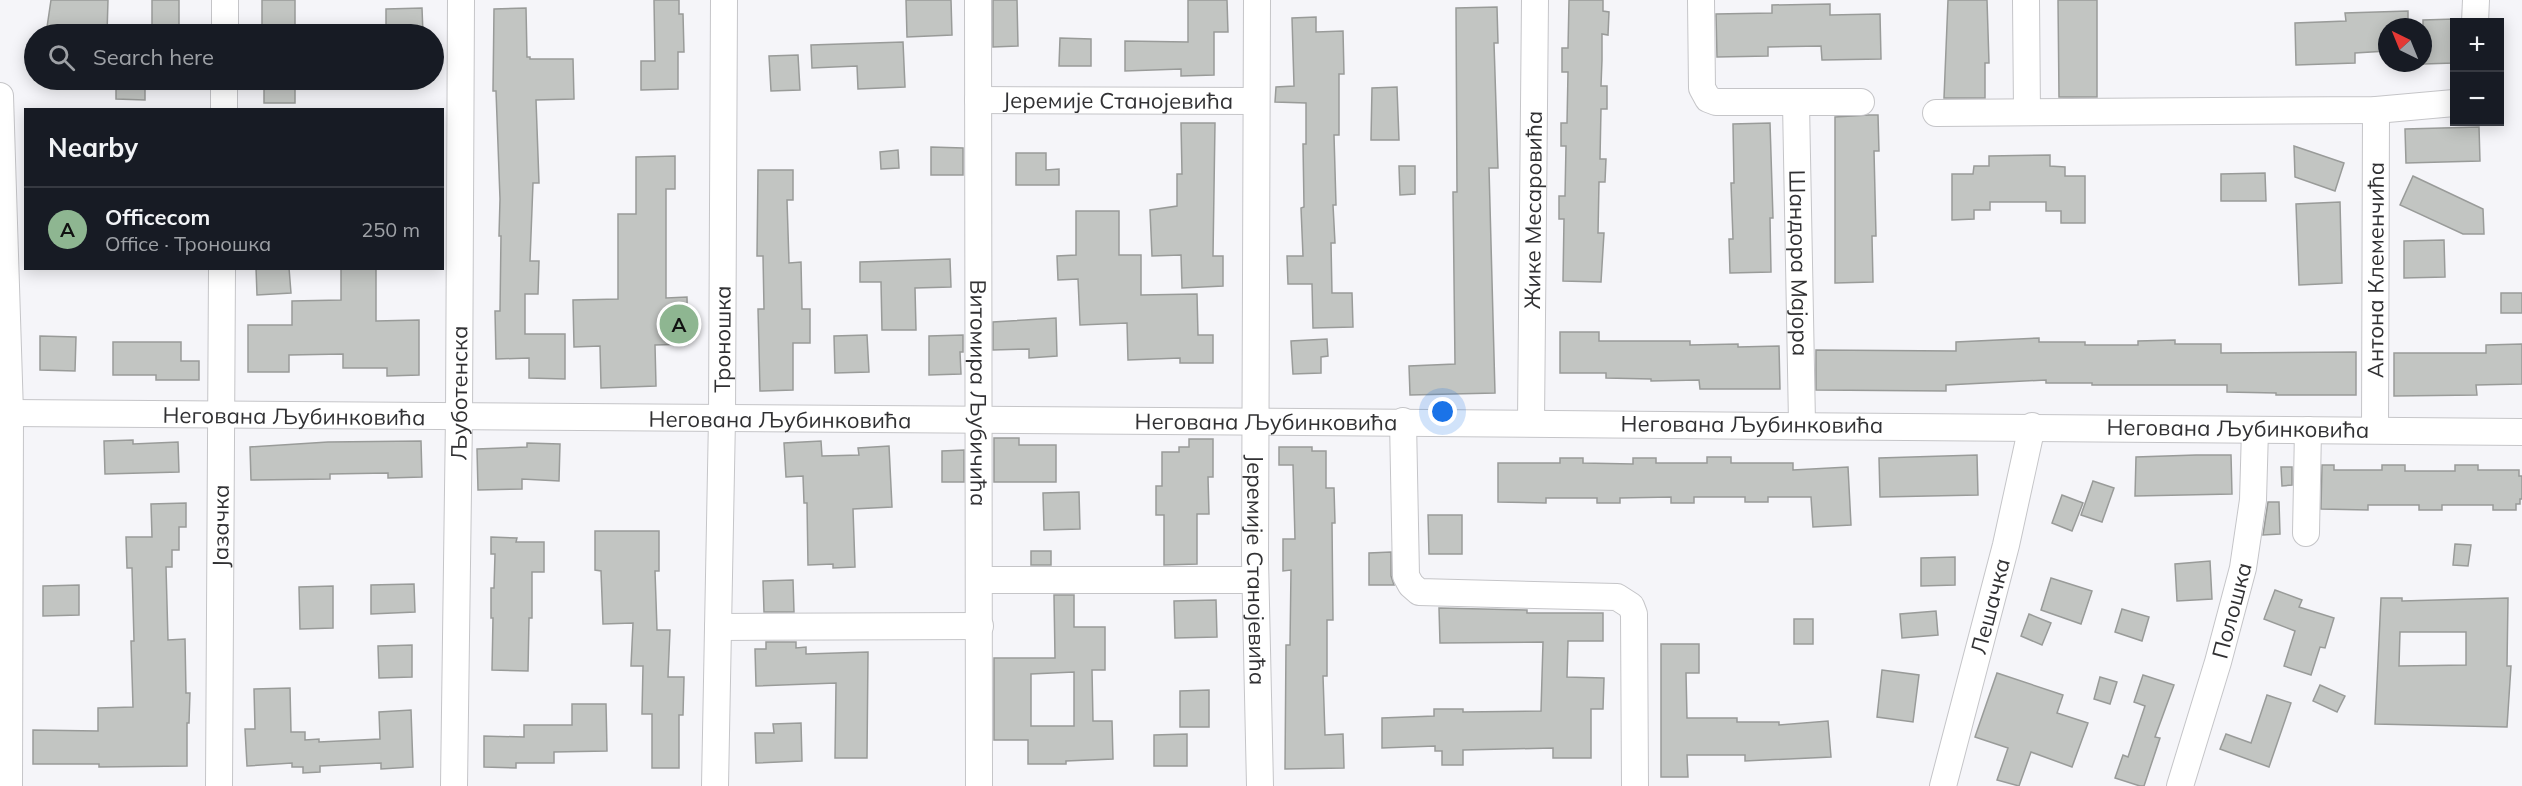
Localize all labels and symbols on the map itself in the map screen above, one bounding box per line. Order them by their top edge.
north arrow [2378,18,2432,72]
street label: Јеремије Станојевића [1003,86,1233,115]
street label: Жике Месаровића [1518,111,1548,309]
street label: Антона Клеменчића [2361,162,2390,378]
street label: Шандора Мајора [1783,169,1815,357]
street label: Витомира Љубичића [964,280,993,506]
street label: Троношка [708,285,737,393]
pin: A [660,302,698,346]
street label: Љуботенска [444,326,473,461]
your location [1428,397,1457,426]
street label: Негована Љубинковића [162,401,425,431]
street label: Негована Љубинковића [648,405,911,434]
street label: Негована Љубинковића [1135,407,1397,436]
street label: Негована Љубинковића [1620,409,1883,439]
street label: Негована Љубинковића [2106,413,2370,444]
street label: Јеремије Станојевића [1241,455,1272,685]
street label: Јазачка [206,484,235,568]
street label: Лешачка [1964,555,2016,657]
street label: Полошка [2206,559,2258,662]

